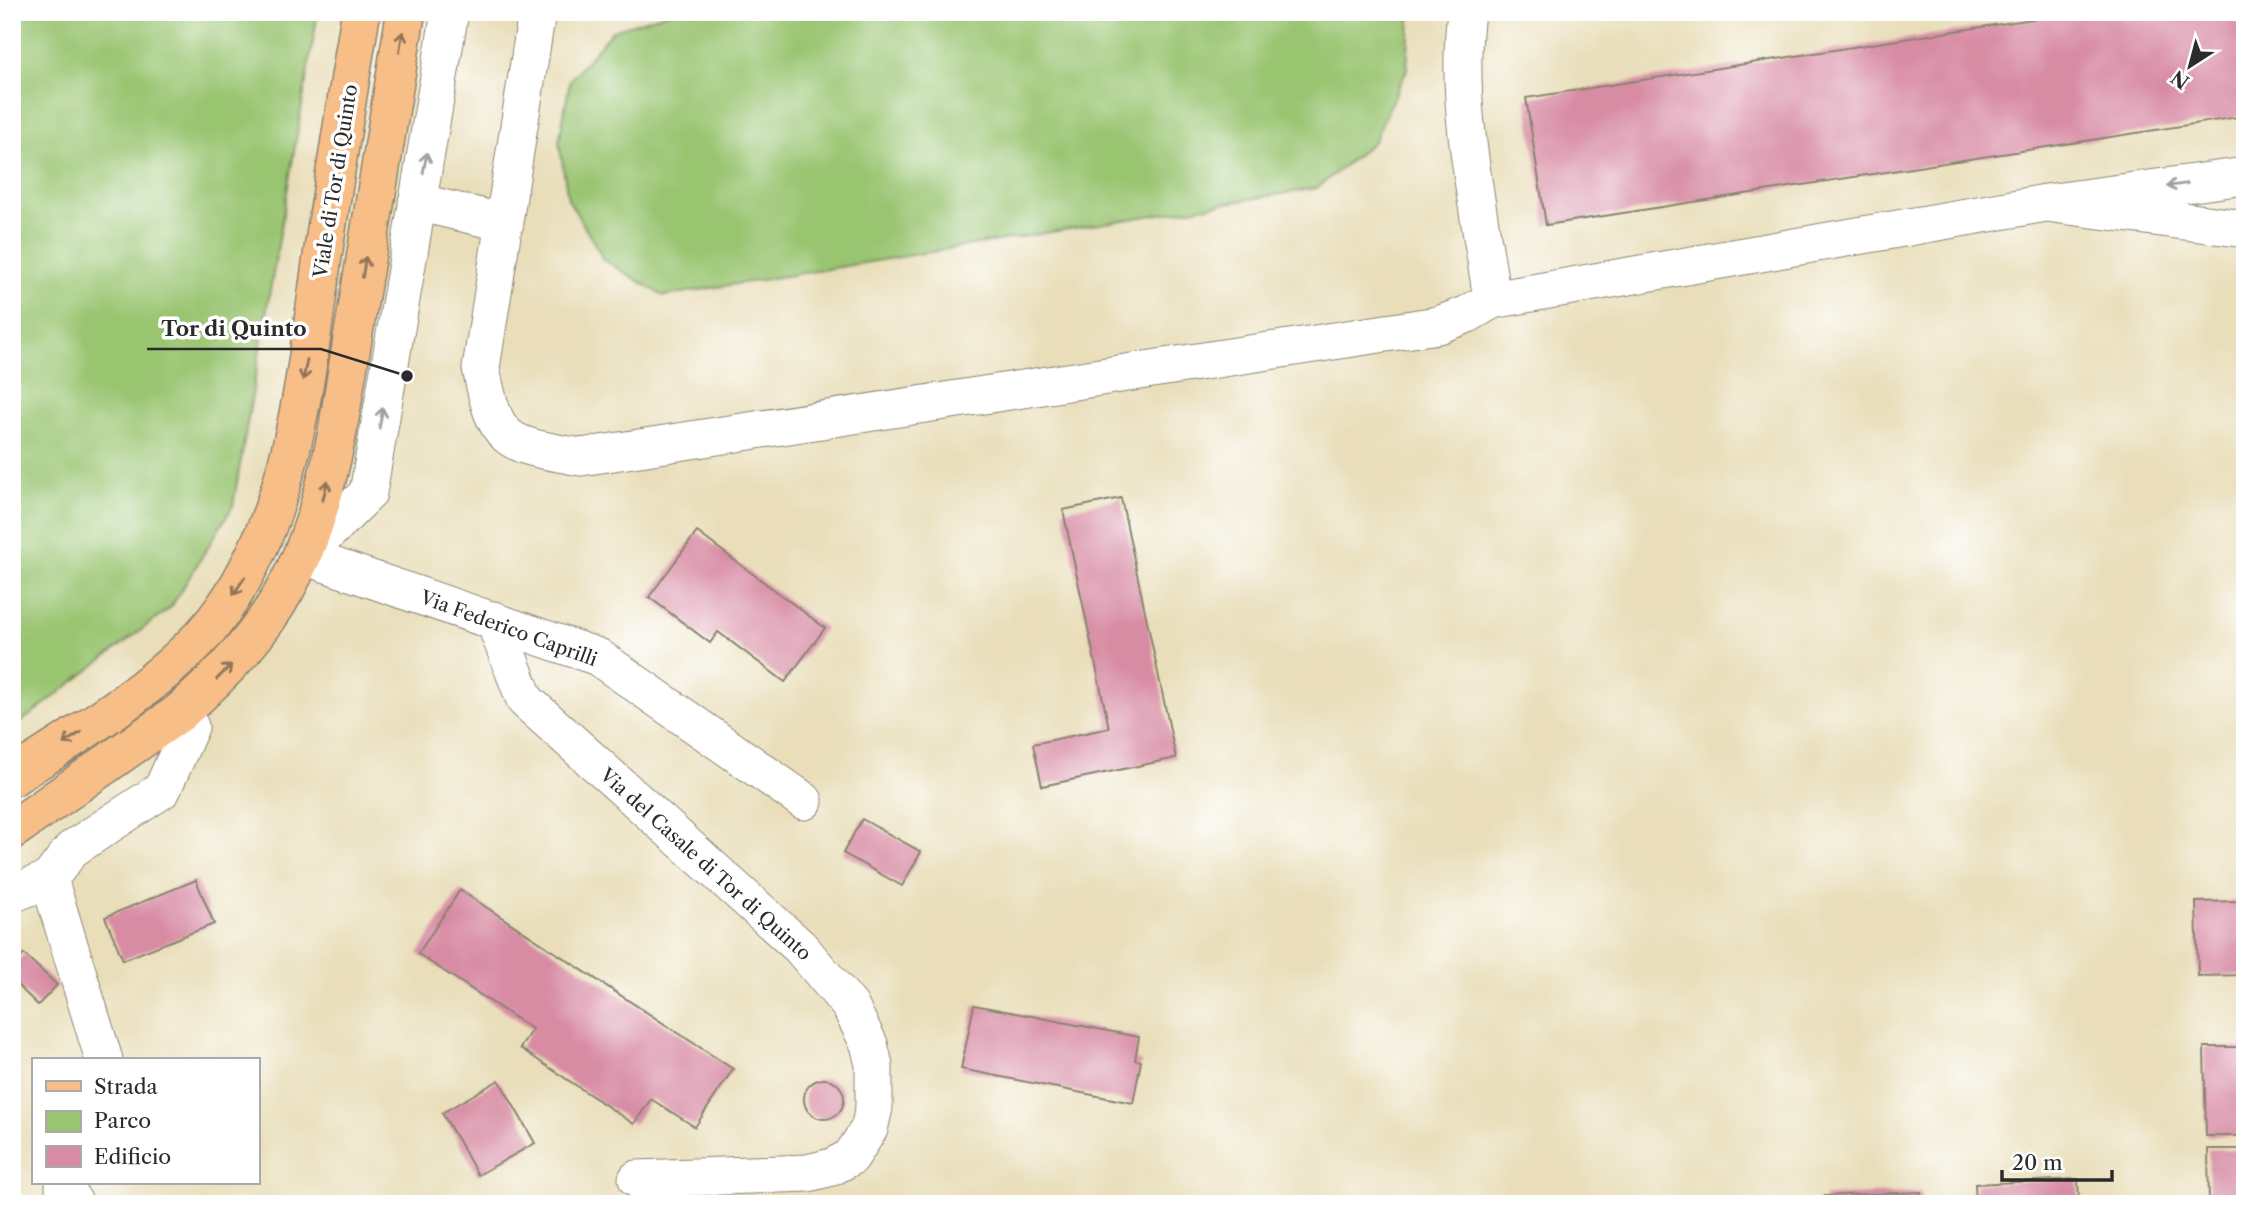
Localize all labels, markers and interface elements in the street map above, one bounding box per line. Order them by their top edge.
one-way arrow [395,31,408,54]
north arrow [2156,32,2226,102]
text: N [2167,65,2194,94]
street label: Viale di Tor di Quinto [309,83,362,280]
one-way arrow [418,152,432,175]
one-way arrow [2166,179,2189,192]
one-way arrow [358,256,371,279]
callout: Tor di Quinto [147,307,321,349]
text: Tor di Quinto [161,316,307,341]
one-way arrow [297,358,311,381]
one-way arrow [375,407,388,429]
one-way arrow [319,480,332,502]
one-way arrow [231,576,246,595]
street label: Via Federico Caprilli [416,585,601,671]
one-way arrow [215,664,232,681]
one-way arrow [63,731,82,745]
street label: Via del Casale di Tor di Quinto [595,763,816,965]
legend [32,1058,259,1184]
text: Strada [94,1074,159,1099]
text: Parco [94,1108,151,1133]
scale bar [2002,1139,2112,1183]
text: Edificio [94,1144,171,1169]
text: 20 m [2012,1150,2063,1175]

